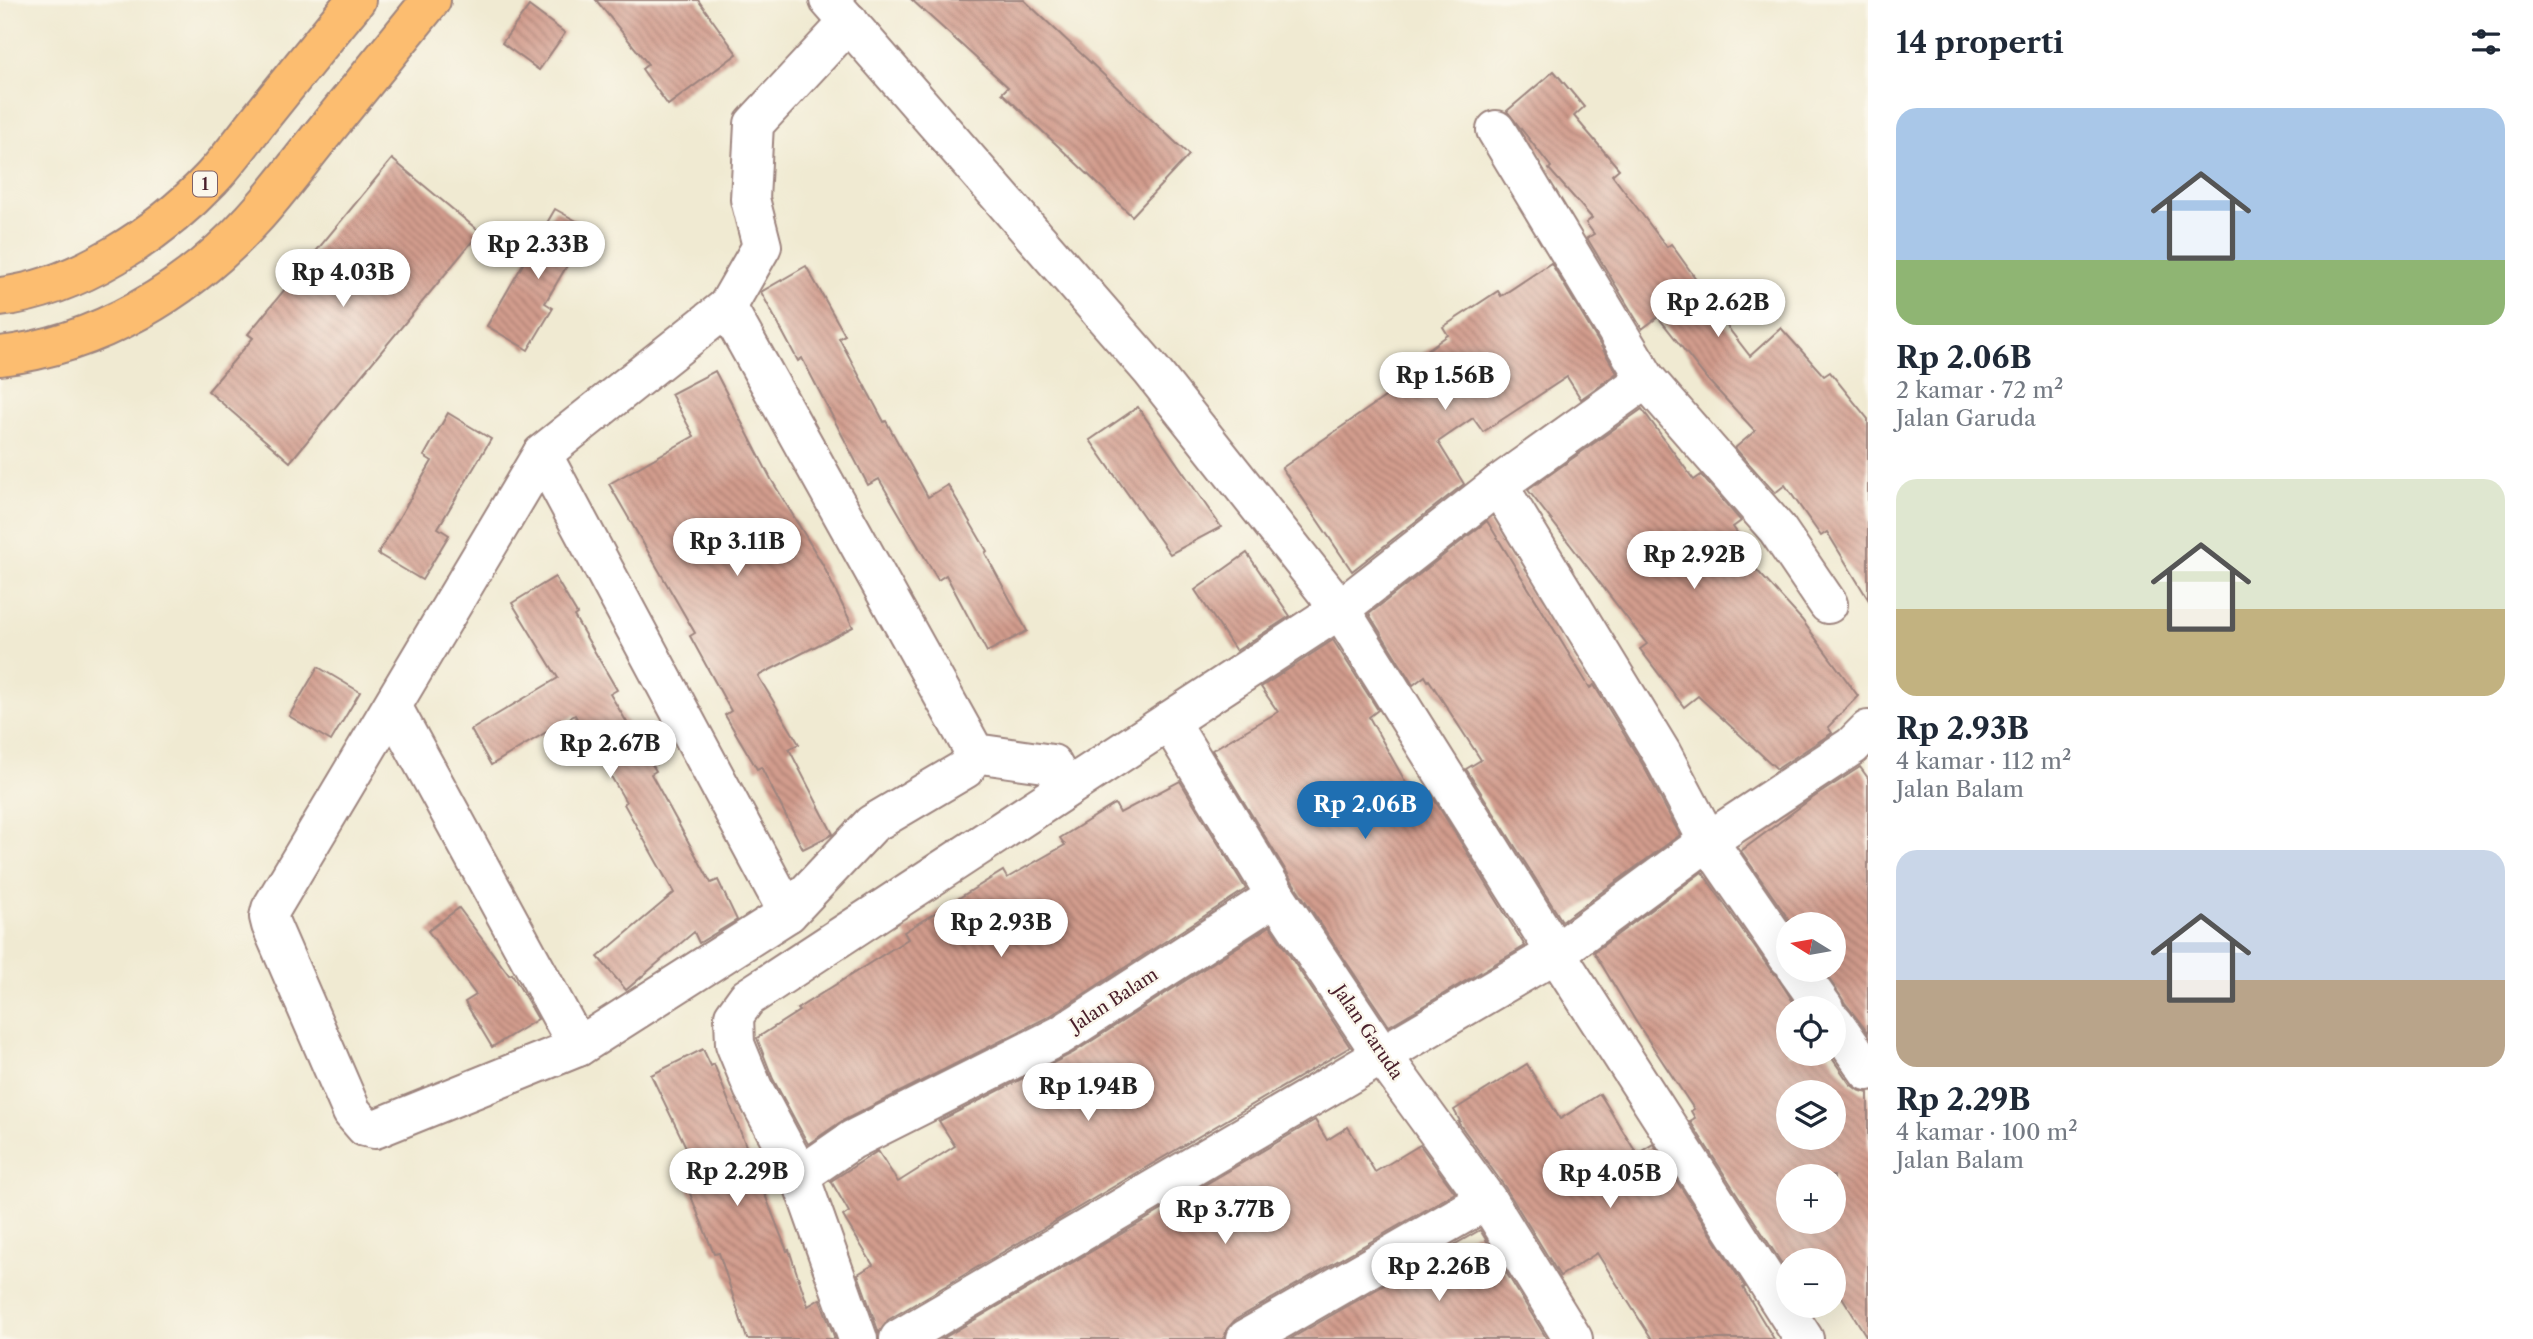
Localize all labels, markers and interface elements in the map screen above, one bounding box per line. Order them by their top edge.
icon: filters [2467,23,2505,61]
text: 14 properti [1896,24,2064,61]
icon: home [2138,153,2264,279]
road number: 1 [193,172,217,196]
pin: Rp 2.33B [466,222,610,281]
text: Rp 2.33B [487,230,589,258]
pin: Rp 4.03B [271,250,415,309]
text: Rp 4.03B [291,258,395,286]
pin: Rp 2.62B [1646,280,1790,339]
text: Rp 2.62B [1666,288,1770,316]
text: Rp 2.06B [1896,339,2032,376]
pin: Rp 1.56B [1373,352,1517,412]
text: Rp 1.56B [1395,361,1495,389]
text: 2 kamar · 72 m² [1896,376,2063,404]
text: Jalan Garuda [1896,404,2036,432]
pin: Rp 3.11B [665,518,809,578]
icon: home [2138,524,2264,650]
text: Rp 3.11B [689,527,785,555]
pin: Rp 2.92B [1622,532,1766,591]
text: Rp 2.92B [1643,540,1745,568]
text: Rp 2.93B [1896,710,2029,747]
pin: Rp 2.67B [538,720,682,780]
text: Rp 2.67B [559,729,661,757]
text: 4 kamar · 112 m² [1896,747,2071,775]
text: Jalan Balam [1896,775,2024,803]
pin: Rp 2.06B [1293,782,1437,841]
text: Rp 2.06B [1313,790,1417,818]
icon: home [2138,895,2264,1021]
pin: Rp 2.93B [929,900,1073,959]
text: Rp 2.93B [950,908,1052,936]
north arrow [1776,912,1846,982]
map controls [1776,912,1846,1318]
street label: Jalan Balam [1063,963,1162,1038]
street label: Jalan Garuda [1327,978,1408,1084]
button: locate [1776,996,1846,1066]
pin: Rp 1.94B [1016,1064,1160,1123]
text: Rp 1.94B [1038,1072,1138,1100]
button: layers [1776,1080,1846,1150]
text: Rp 2.29B [1896,1081,2031,1118]
text: 4 kamar · 100 m² [1896,1118,2078,1146]
text: Jalan Balam [1896,1146,2024,1174]
pin: Rp 2.29B [665,1148,809,1208]
pin: Rp 4.05B [1538,1150,1682,1210]
text: Rp 2.29B [685,1157,789,1185]
text: Rp 4.05B [1558,1159,1662,1187]
button: + [1776,1164,1846,1234]
pin: Rp 3.77B [1153,1186,1297,1246]
text: Rp 3.77B [1175,1195,1275,1223]
pin: Rp 2.26B [1367,1244,1511,1303]
button: − [1776,1248,1846,1318]
text: Rp 2.26B [1387,1252,1491,1280]

